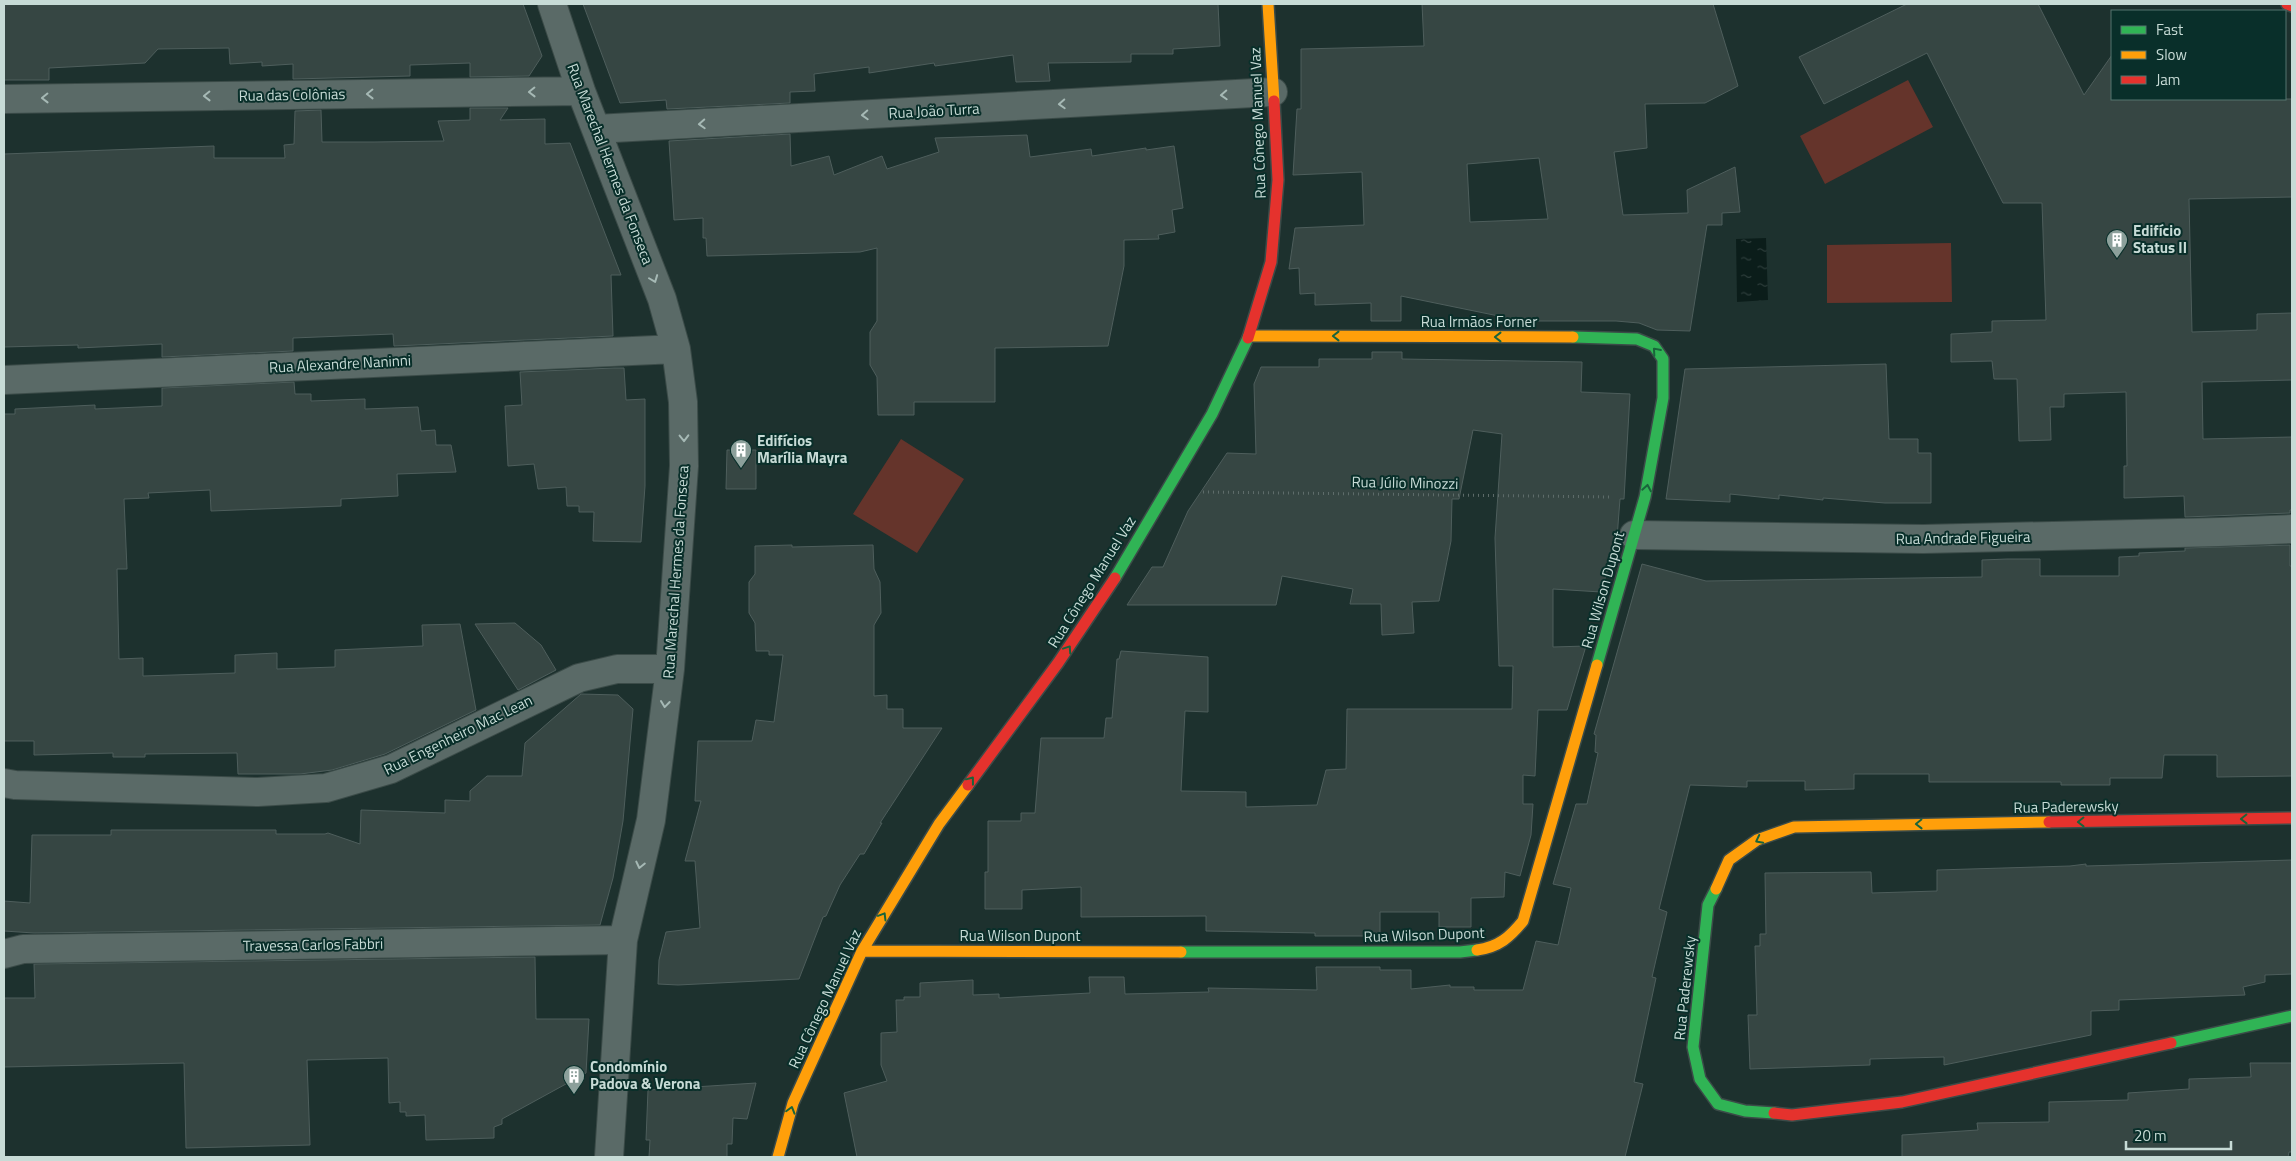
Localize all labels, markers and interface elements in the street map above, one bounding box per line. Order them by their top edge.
legend [2111,10,2286,100]
text: Fast [2156,18,2184,41]
text: Slow [2156,43,2187,66]
street label: Rua Cônego Manuel Vaz [1243,47,1272,199]
street label: Rua Marechal Hermes da Fonseca [561,60,660,268]
text: Jam [2156,68,2180,91]
street label: Rua das Colônias [238,82,346,107]
one-way arrow [528,87,536,97]
one-way arrow [365,89,373,99]
one-way arrow [1220,89,1228,100]
one-way arrow [203,91,210,101]
one-way arrow [40,93,48,104]
street label: Rua João Turra [888,97,981,124]
one-way arrow [1058,98,1066,109]
one-way arrow [860,109,868,120]
one-way arrow [698,118,706,129]
place label: Edifício Status II [2133,219,2187,259]
building icon: Edifício Status II [2105,228,2129,259]
one-way arrow [648,274,659,283]
street label: Rua Irmãos Forner [1421,310,1537,333]
one-way arrow [1331,331,1339,341]
one-way arrow [1494,332,1502,342]
street label: Rua Alexandre Naninni [268,348,412,379]
one-way arrow [1653,348,1662,357]
place label: Edifícios Marília Mayra [757,429,848,469]
one-way arrow [678,434,689,442]
building icon: Edifícios Marília Mayra [729,438,753,469]
street label: Rua Marechal Hermes da Fonseca [657,464,694,679]
street label: Rua Júlio Minozzi [1351,470,1459,495]
one-way arrow [1641,484,1651,493]
street label: Rua Cônego Manuel Vaz [1042,511,1142,652]
street label: Rua Andrade Figueira [1895,525,2031,550]
street label: Rua Wilson Dupont [1575,528,1630,651]
one-way arrow [1062,646,1071,655]
street label: Rua Engenheiro Mac Lean [379,688,536,781]
one-way arrow [661,700,671,709]
one-way arrow [966,777,974,786]
street label: Rua Paderewsky [2013,794,2119,819]
one-way arrow [2239,813,2247,824]
one-way arrow [2077,816,2085,827]
one-way arrow [1914,819,1922,830]
one-way arrow [1755,834,1764,844]
one-way arrow [635,860,646,869]
one-way arrow [877,913,887,922]
street label: Rua Wilson Dupont [1363,921,1486,948]
street label: Rua Wilson Dupont [959,924,1081,947]
street label: Rua Cônego Manuel Vaz [782,925,867,1072]
street label: Travessa Carlos Fabbri [243,932,383,957]
street label: Rua Paderewsky [1668,934,1701,1041]
place label: Condomínio Padova & Verona [590,1055,701,1095]
building icon: Condomínio Padova & Verona [562,1064,586,1095]
one-way arrow [785,1106,796,1115]
scale bar [2126,1118,2231,1150]
text: 20 m [2134,1124,2167,1147]

